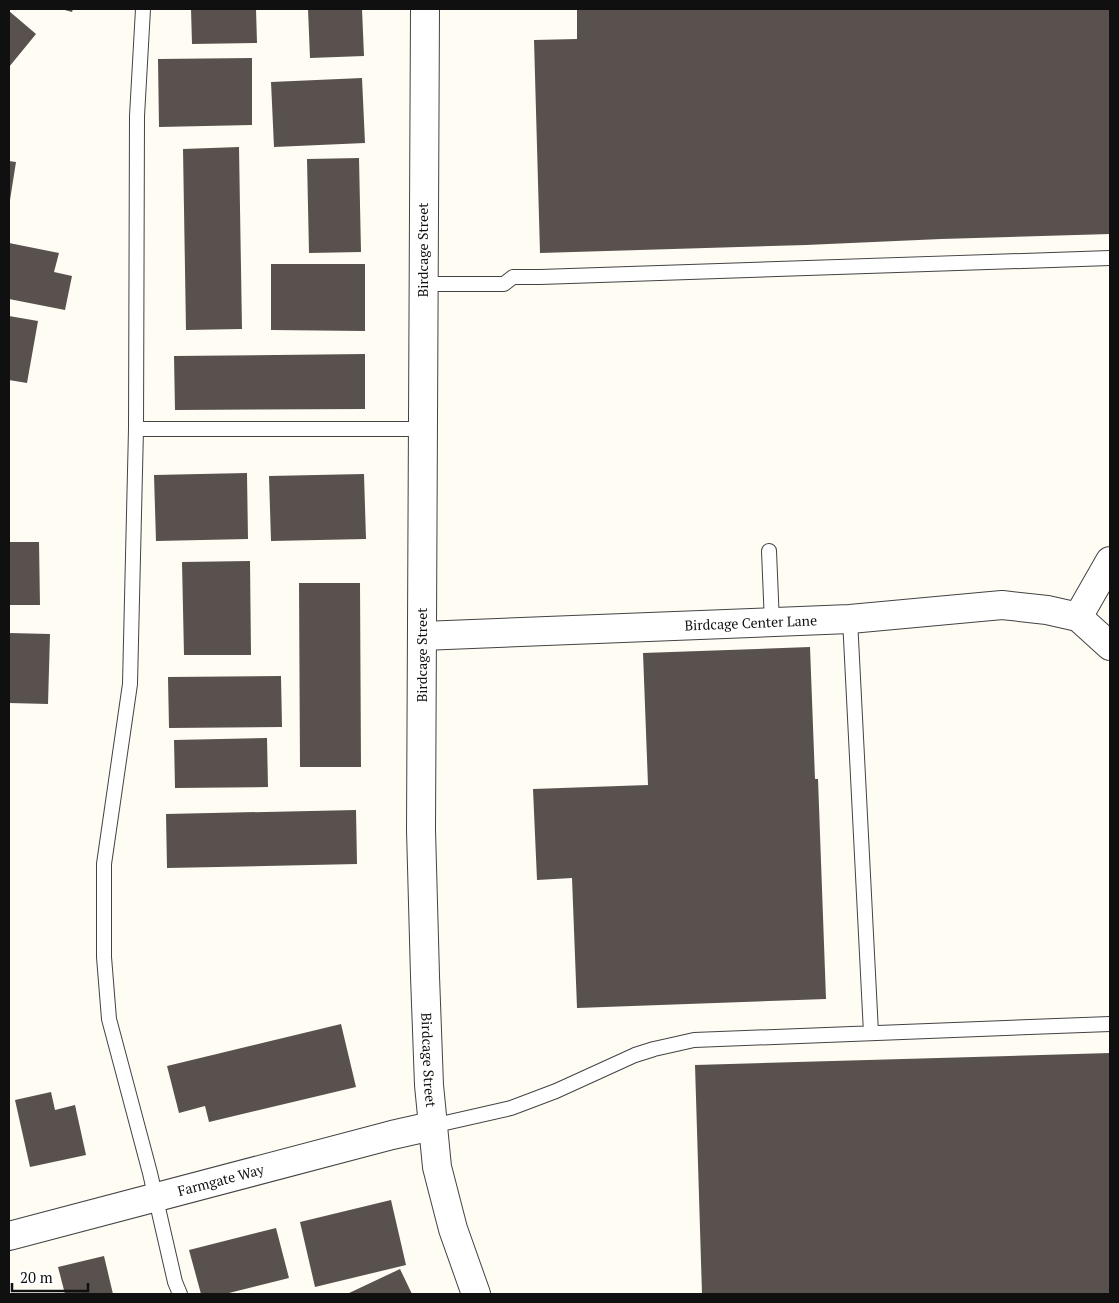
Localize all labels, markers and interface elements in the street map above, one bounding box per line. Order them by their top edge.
street label: Birdcage Street [413,202,432,297]
street label: Birdcage Street [412,607,431,702]
street label: Birdcage Center Lane [684,610,817,635]
street label: Birdcage Street [417,1012,441,1109]
street label: Farmgate Way [175,1159,267,1200]
scale bar [12,1260,89,1292]
text: 20 m [20,1267,53,1287]

